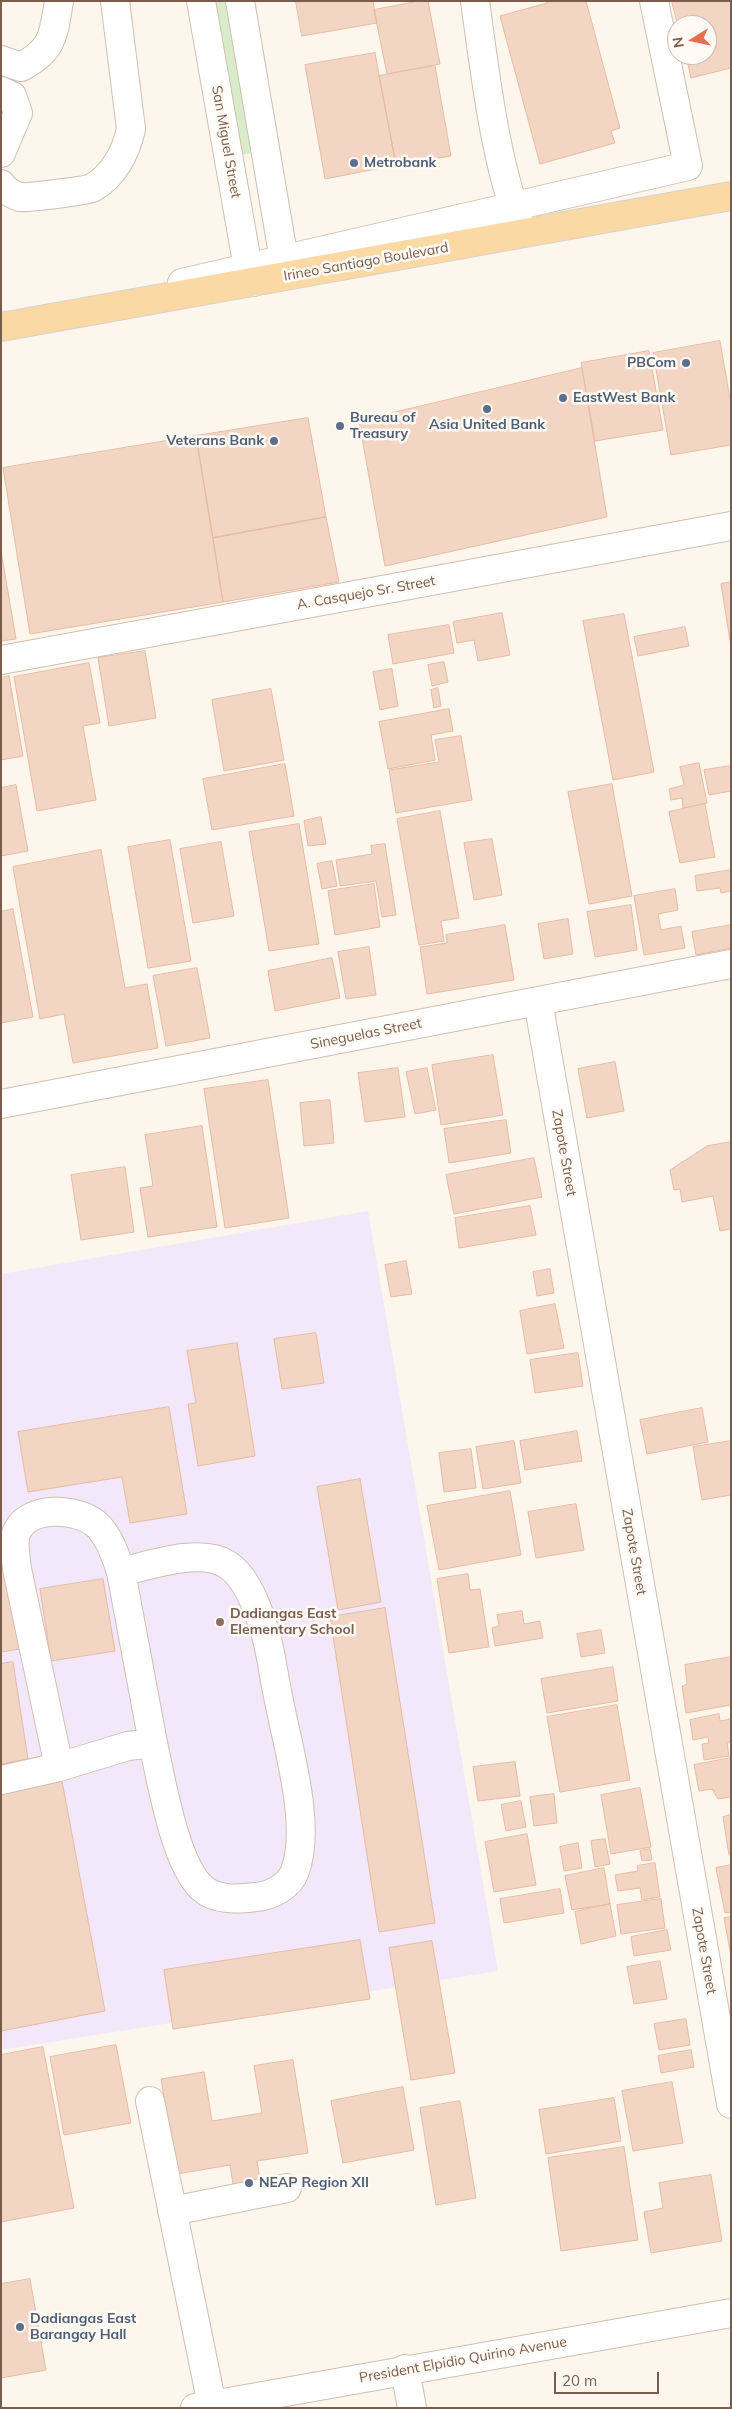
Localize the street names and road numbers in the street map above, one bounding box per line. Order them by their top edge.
street label: San Miguel Street [208,84,244,200]
street label: Irineo Santiago Boulevard [282,239,450,285]
street label: A. Casquejo Sr. Street [295,573,437,613]
street label: Sineguelas Street [309,1015,423,1053]
street label: Zapote Street [548,1108,580,1198]
street label: Zapote Street [618,1507,650,1597]
street label: Zapote Street [688,1906,720,1996]
street label: President Elpidio Quirino Avenue [358,2333,568,2387]

